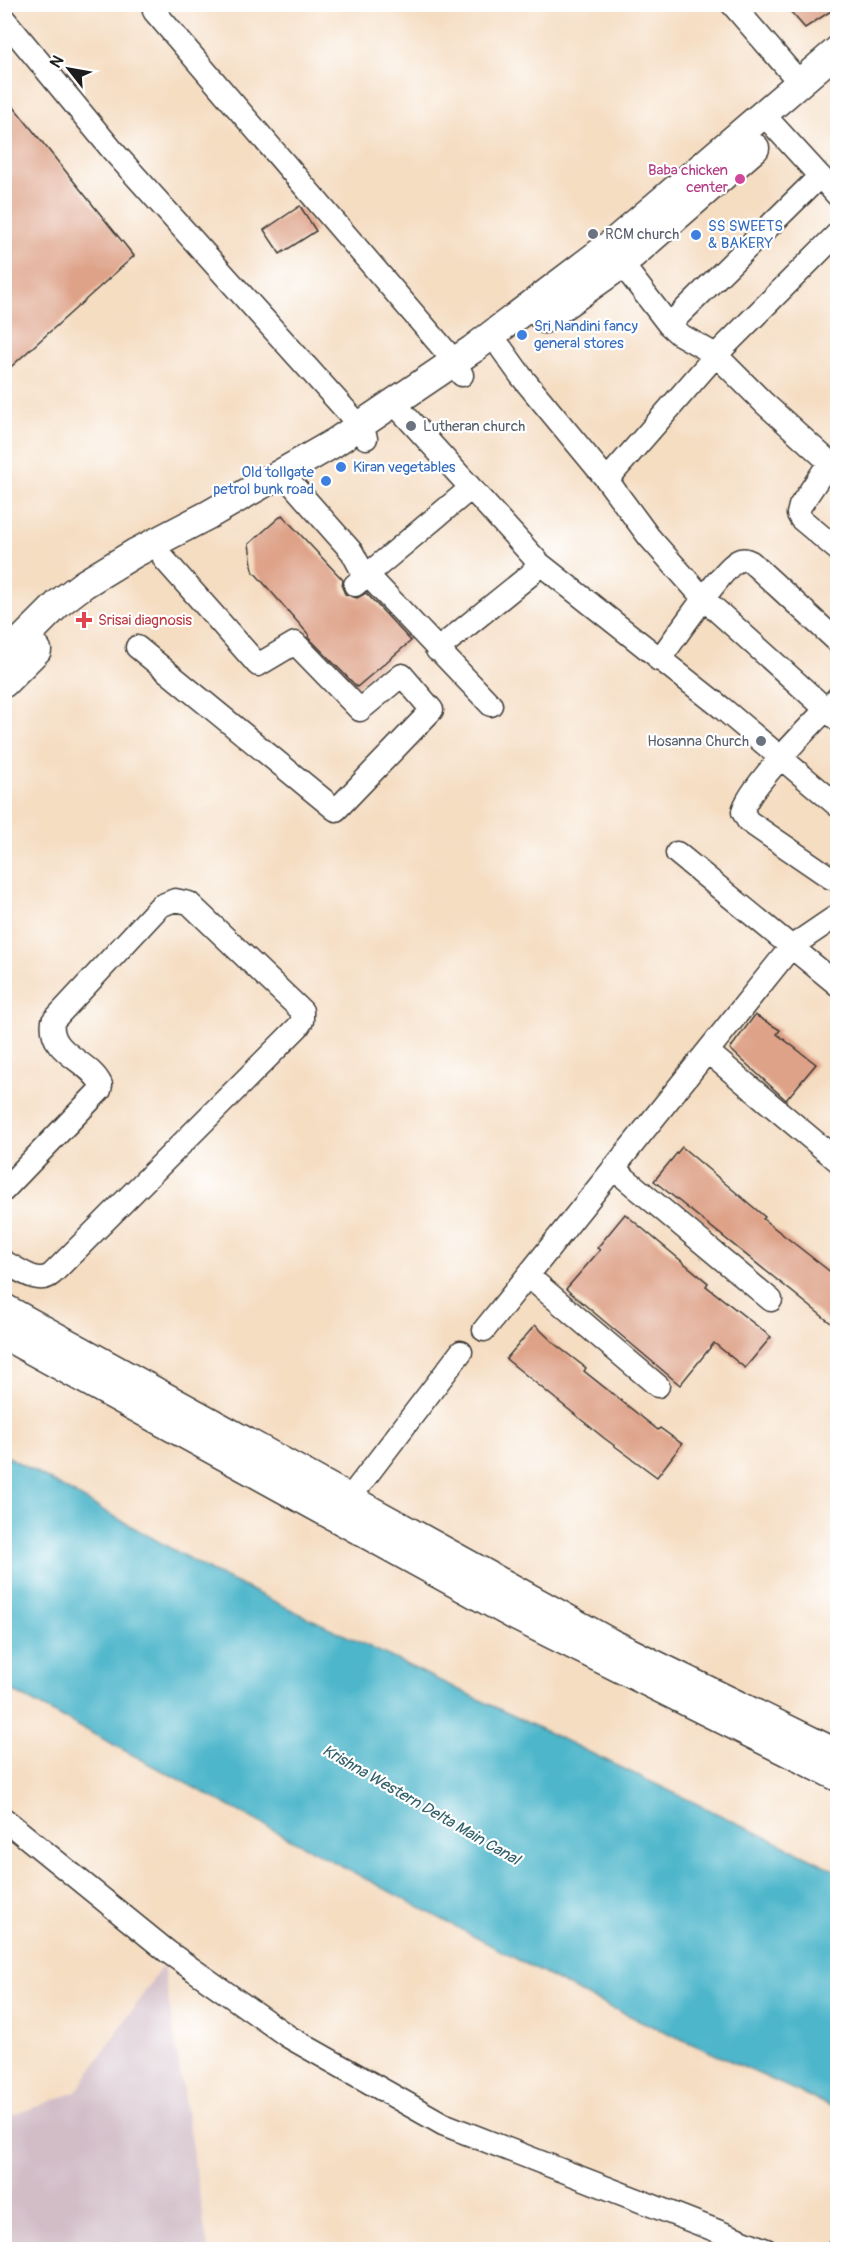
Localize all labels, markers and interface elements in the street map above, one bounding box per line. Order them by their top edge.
north arrow [39,39,99,99]
text: N [46,52,68,72]
place label: Baba chicken center [648,161,729,197]
marker: Baba chicken center [733,172,747,186]
place label: SS SWEETS & BAKERY [708,217,783,253]
place label: RCM church [605,225,679,244]
marker: RCM church [586,227,600,241]
marker: SS SWEETS & BAKERY [689,228,703,242]
place label: Sri Nandini fancy general stores [534,317,639,353]
marker: Sri Nandini fancy general stores [515,328,529,342]
place label: Lutheran church [423,417,525,436]
marker: Lutheran church [404,419,418,433]
place label: Kiran vegetables [353,458,456,477]
marker: Kiran vegetables [334,460,348,474]
place label: Old tollgate petrol bunk road [213,463,315,499]
marker: Old tollgate petrol bunk road [319,474,333,488]
marker: Srisai diagnosis [75,611,93,629]
place label: Srisai diagnosis [98,611,192,630]
place label: Hosanna Church [647,732,749,751]
marker: Hosanna Church [754,734,768,748]
water label: Krishna Western Delta Main Canal [319,1740,525,1871]

